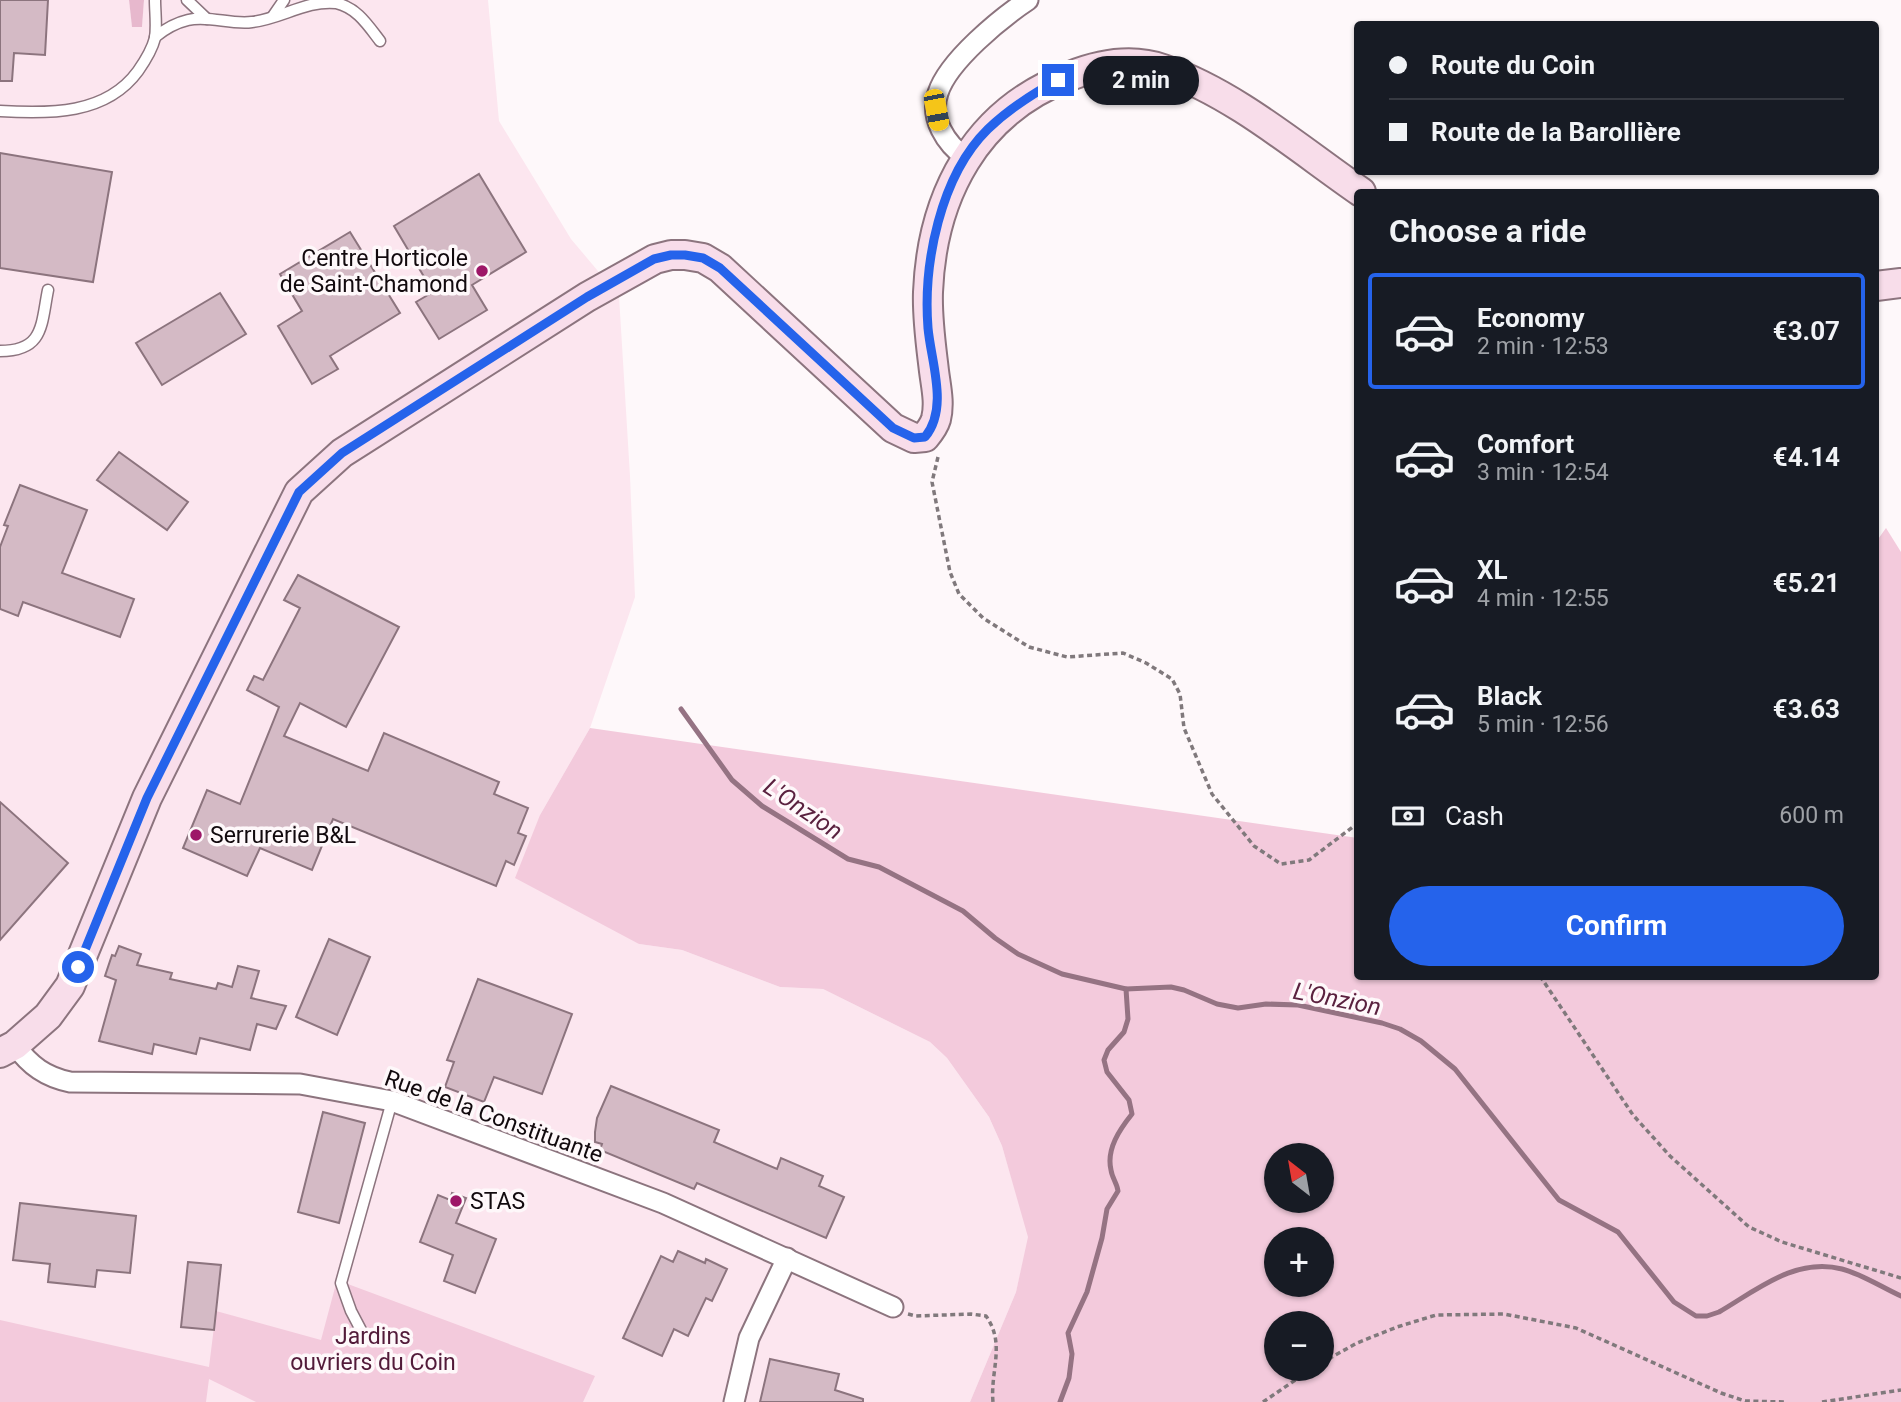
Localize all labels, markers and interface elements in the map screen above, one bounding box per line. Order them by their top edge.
text: Route du Coin [1431,50,1595,80]
callout: 2 min [1082,56,1198,104]
route end [1042,64,1074,96]
text: 2 min [1112,67,1170,94]
car [922,87,951,133]
text: Route de la Barollière [1431,117,1681,147]
text: Choose a ride [1389,212,1586,250]
place label: Centre Horticole de Saint-Chamond [280,245,468,298]
marker: Centre Horticole de Saint-Chamond [474,263,490,279]
icon: car [1393,300,1456,363]
text: Economy [1477,303,1584,333]
text: €3.07 [1773,316,1840,346]
text: 2 min · 12:53 [1477,333,1609,360]
icon: car [1393,426,1456,489]
text: Comfort [1477,429,1574,459]
text: €4.14 [1773,442,1840,472]
text: 3 min · 12:54 [1477,459,1609,486]
icon: car [1393,552,1456,615]
text: XL [1477,555,1508,585]
text: €5.21 [1773,568,1840,598]
text: 4 min · 12:55 [1477,585,1609,612]
icon: car [1393,678,1456,741]
text: Black [1477,681,1542,711]
text: €3.63 [1773,694,1840,724]
text: 5 min · 12:56 [1477,711,1609,738]
water label: L'Onzion [758,773,848,845]
icon: cash [1389,797,1427,835]
text: Cash [1445,801,1504,831]
text: 600 m [1779,802,1844,829]
place label: Serrurerie B&L [210,822,356,849]
marker: Serrurerie B&L [188,827,204,843]
button: Confirm [1389,886,1844,966]
route start [62,951,94,983]
water label: L'Onzion [1291,977,1383,1021]
street label: Rue de la Constituante [381,1064,607,1169]
north arrow [1264,1143,1334,1213]
map controls [1264,1143,1334,1381]
place label: STAS [470,1188,525,1215]
marker: STAS [448,1193,464,1209]
button: + [1264,1227,1334,1297]
button: − [1264,1311,1334,1381]
park label: Jardins ouvriers du Coin [290,1323,456,1376]

